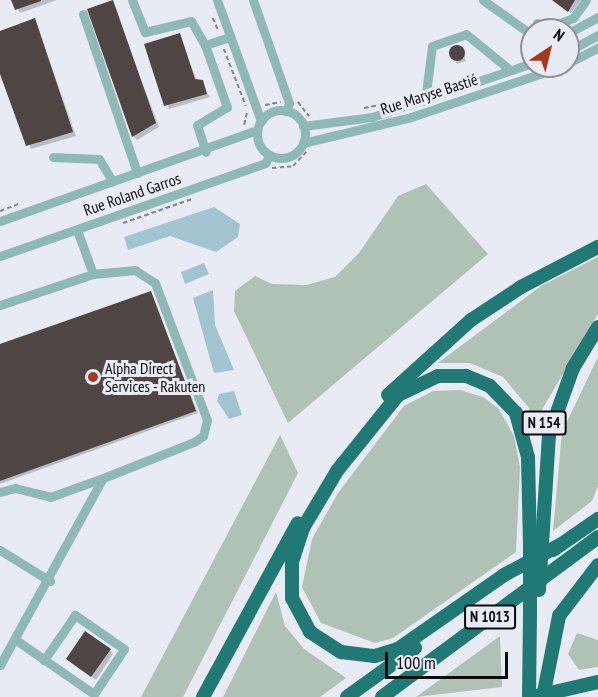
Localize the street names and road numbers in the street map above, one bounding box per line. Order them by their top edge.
street label: Rue Maryse Bastié [378,69,480,119]
street label: Rue Roland Garros [81,168,183,220]
road number: N 154 [522,411,566,435]
road number: N 1013 [463,605,517,629]

